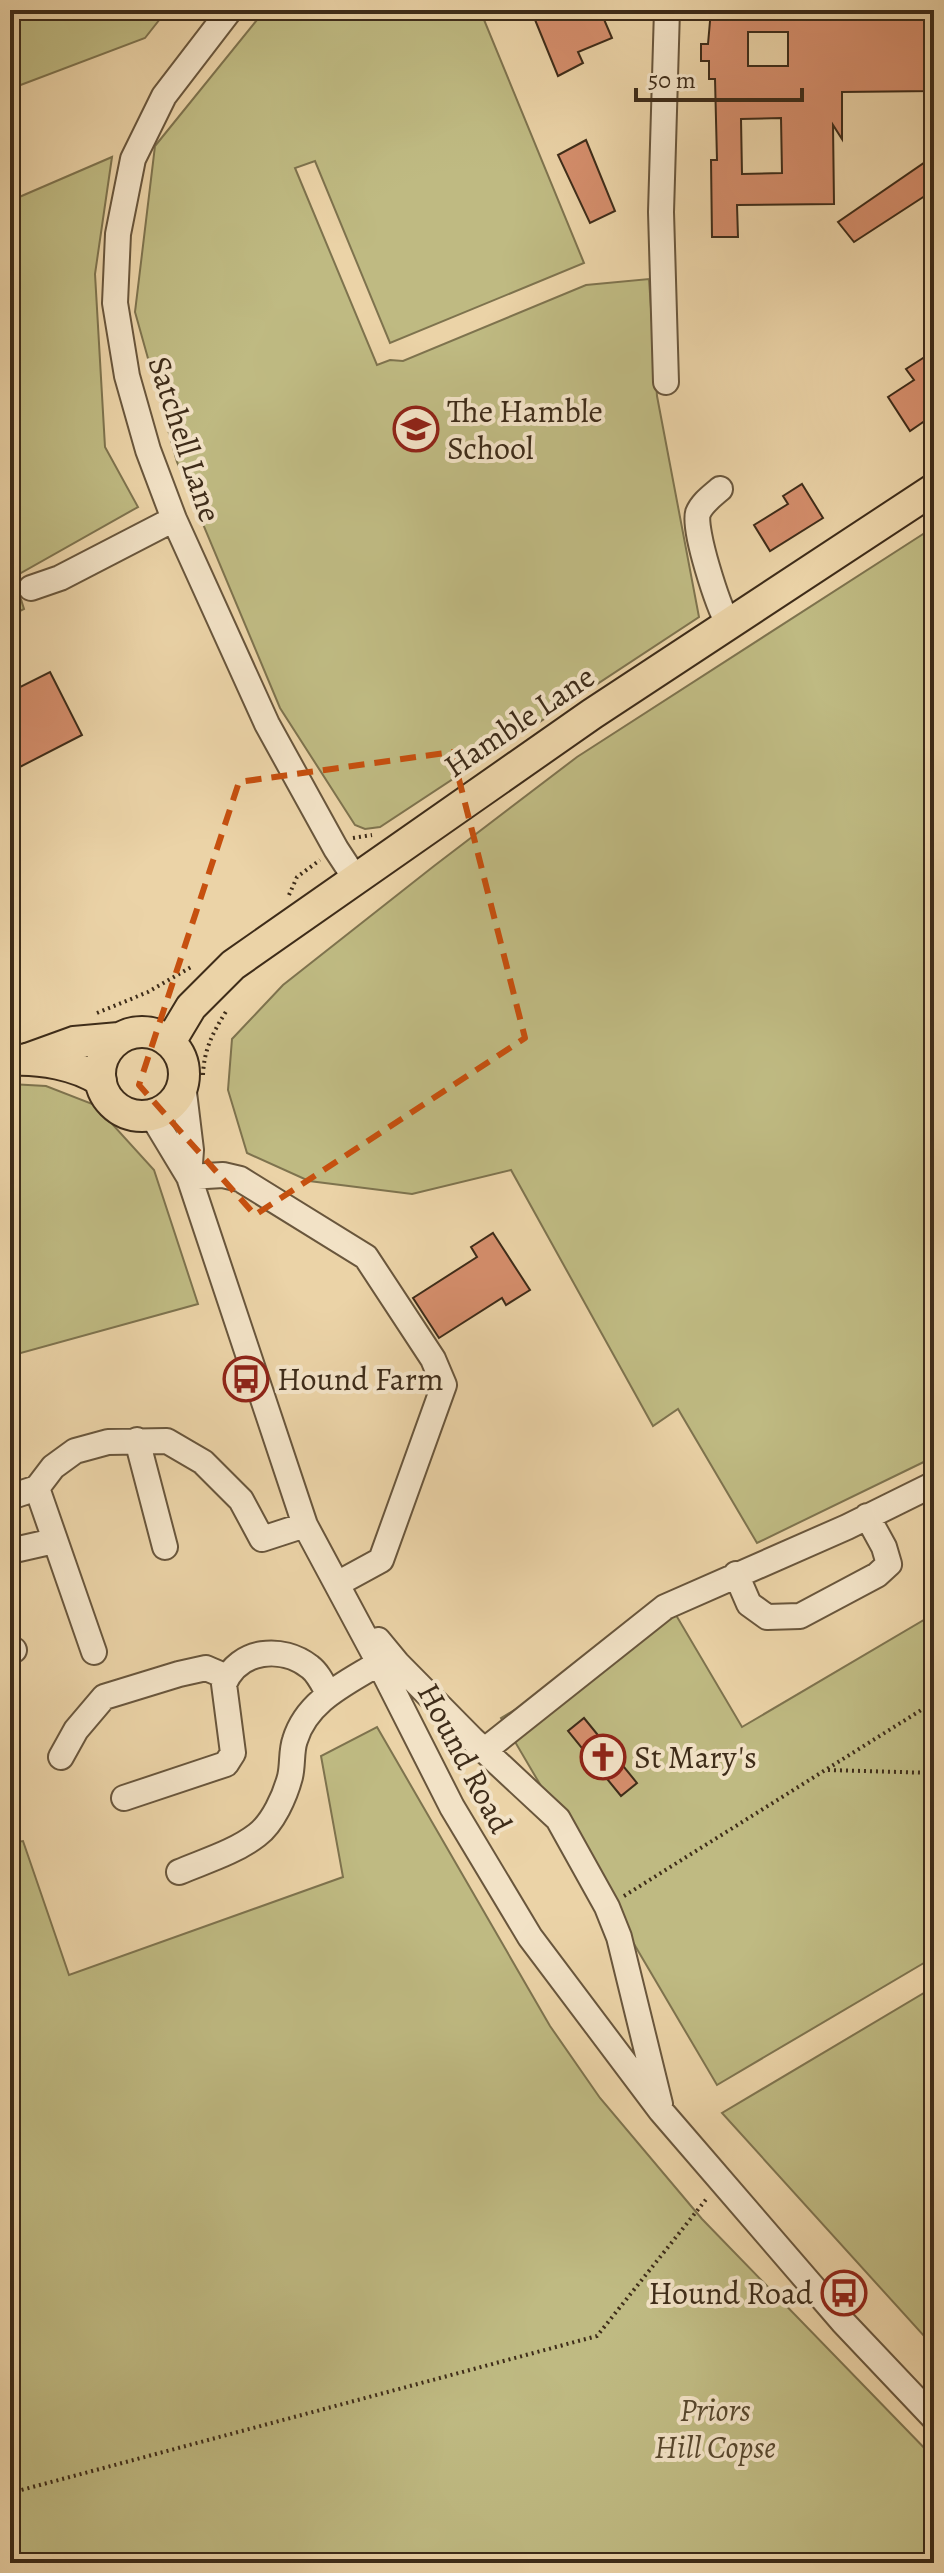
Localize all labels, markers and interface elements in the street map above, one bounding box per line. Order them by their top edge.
scale bar [636,52,802,102]
text: 50 m [648,64,696,96]
street label: Satchell Lane [138,351,232,527]
place label: The Hamble School [447,389,603,470]
school or university icon: The Hamble School [392,405,440,453]
street label: Hamble Lane [435,654,603,788]
bus stop icon: Hound Farm [222,1355,270,1403]
place label: Hound Farm [277,1357,444,1401]
street label: Hound Road [407,1675,523,1842]
church icon: St Mary's [579,1733,627,1781]
place label: St Mary's [634,1735,757,1779]
bus stop icon: Hound Road [820,2269,868,2317]
place label: Hound Road [649,2271,814,2315]
park label: Priors Hill Copse [654,2388,776,2469]

